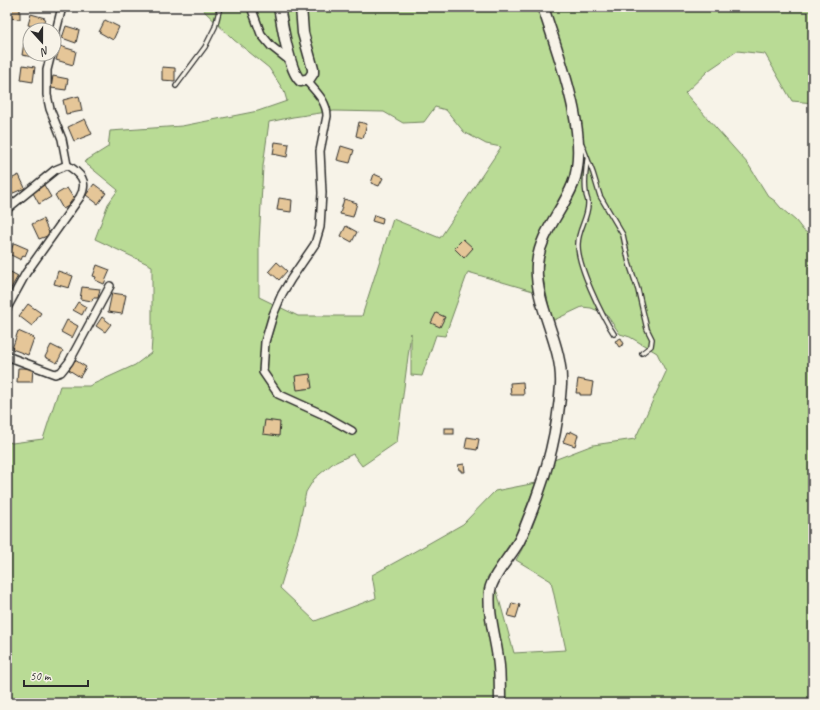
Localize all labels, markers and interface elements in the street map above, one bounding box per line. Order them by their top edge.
north arrow [22,22,62,62]
text: N [38,44,51,60]
scale bar [24,662,88,688]
text: 50 m [30,668,52,684]

